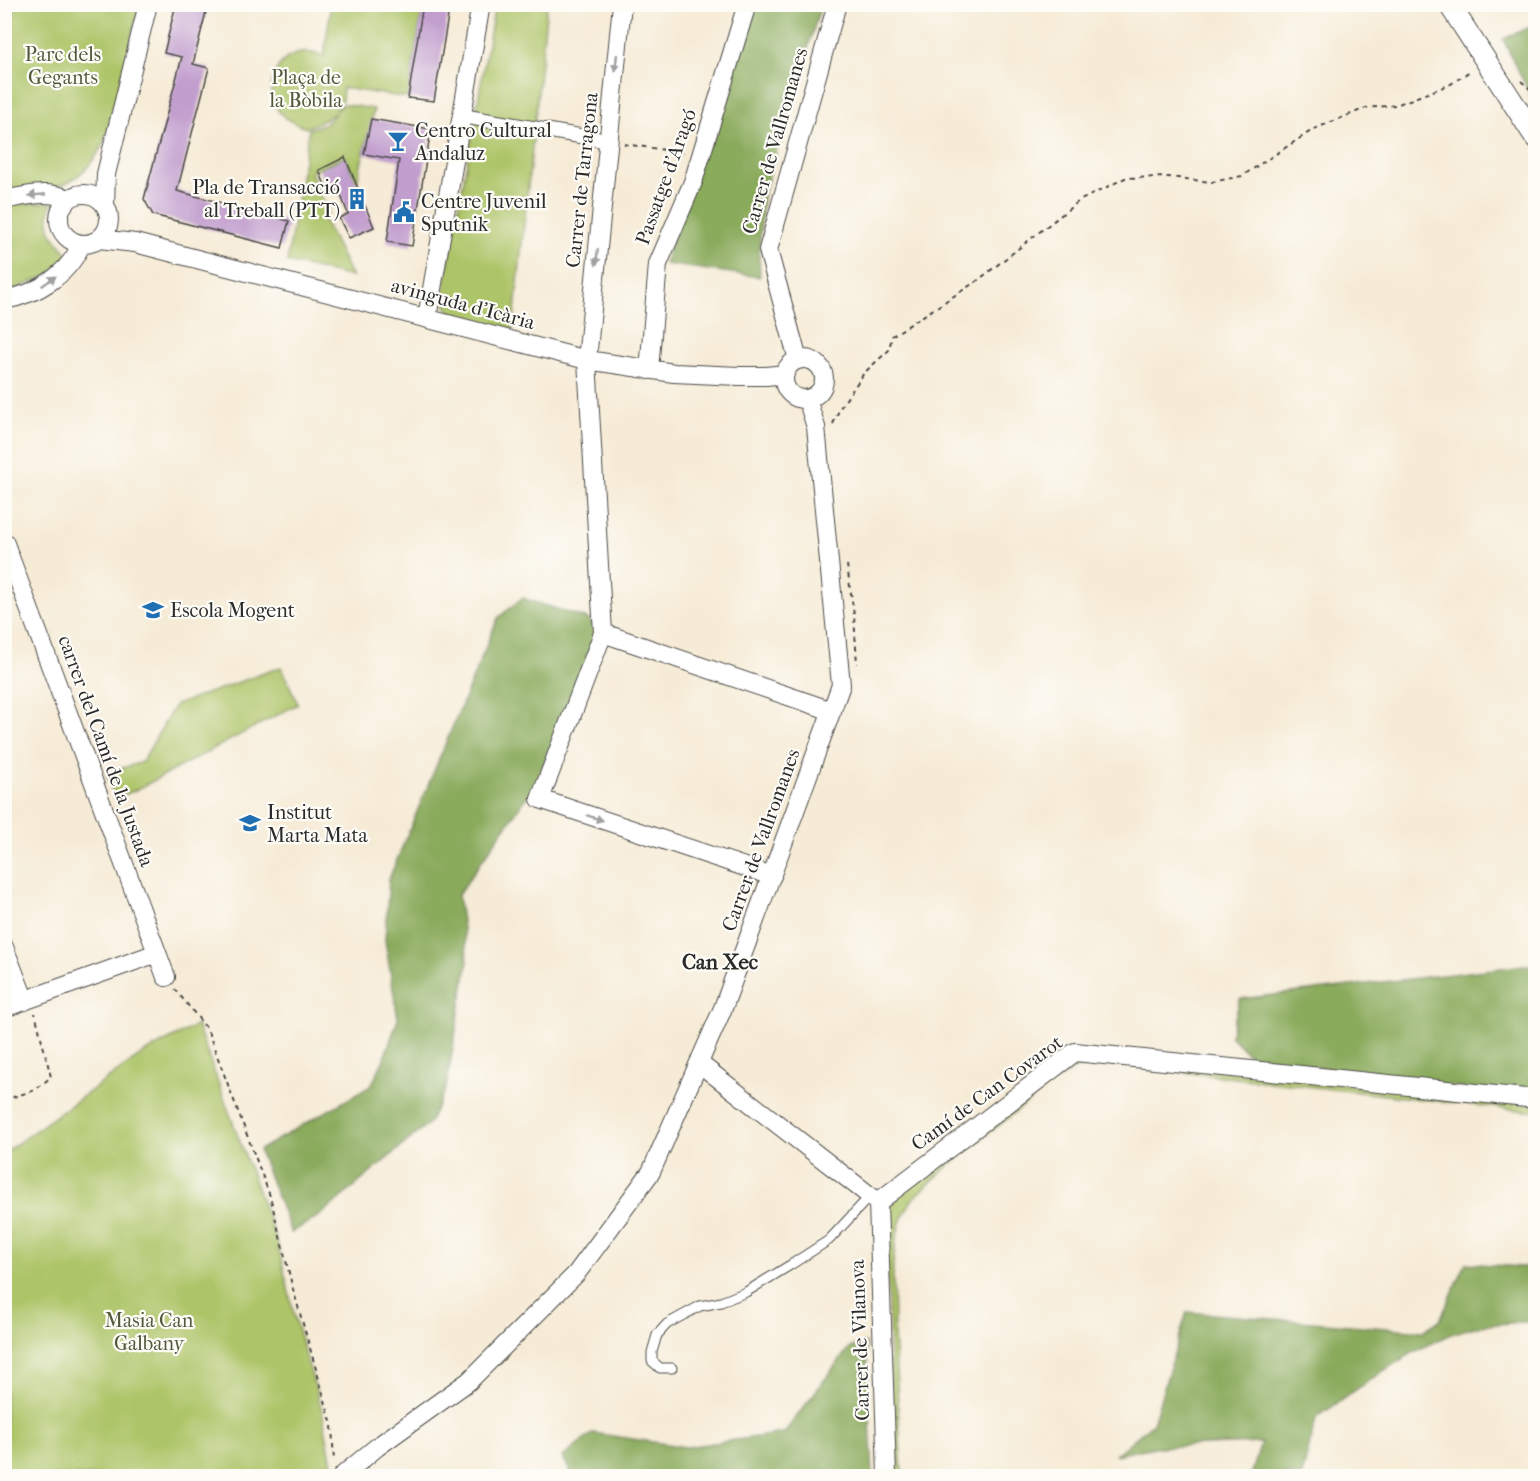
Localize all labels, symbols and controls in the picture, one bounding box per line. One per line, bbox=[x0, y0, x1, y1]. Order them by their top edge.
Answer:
park label: Parc dels Gegants bbox=[25, 43, 101, 89]
street label: Carrer de Vallromanes bbox=[737, 45, 813, 237]
one-way arrow bbox=[611, 53, 621, 72]
park label: Plaça de la Bòbila bbox=[268, 66, 343, 112]
street label: Carrer de Tarragona bbox=[561, 90, 603, 269]
street label: Passatge d'Aragó bbox=[631, 106, 701, 248]
place label: Centro Cultural Andaluz bbox=[414, 119, 552, 165]
bar icon: Centro Cultural Andaluz bbox=[386, 129, 410, 153]
place label: Pla de Transacció al Treball (PTT) bbox=[192, 176, 340, 222]
building icon: Pla de Transacció al Treball (PTT) bbox=[345, 187, 369, 211]
one-way arrow bbox=[27, 190, 46, 200]
place label: Centre Juvenil Sputnik bbox=[421, 190, 547, 236]
public building icon: Centre Juvenil Sputnik bbox=[392, 200, 416, 224]
one-way arrow bbox=[592, 247, 602, 266]
street label: avinguda d'Icària bbox=[389, 274, 538, 334]
one-way arrow bbox=[41, 276, 57, 287]
school or university icon: Escola Mogent bbox=[141, 598, 165, 622]
place label: Escola Mogent bbox=[170, 599, 295, 622]
street label: carrer del Camí de la Justada bbox=[53, 632, 159, 870]
street label: Carrer de Vallromanes bbox=[717, 746, 805, 934]
place label: Institut Marta Mata bbox=[267, 801, 369, 847]
school or university icon: Institut Marta Mata bbox=[238, 811, 262, 835]
one-way arrow bbox=[587, 813, 605, 823]
district label: Can Xec bbox=[682, 950, 758, 974]
street label: Camí de Can Covarot bbox=[907, 1030, 1067, 1156]
street label: Carrer de Vilanova bbox=[846, 1258, 874, 1421]
park label: Masia Can Galbany bbox=[105, 1309, 194, 1355]

